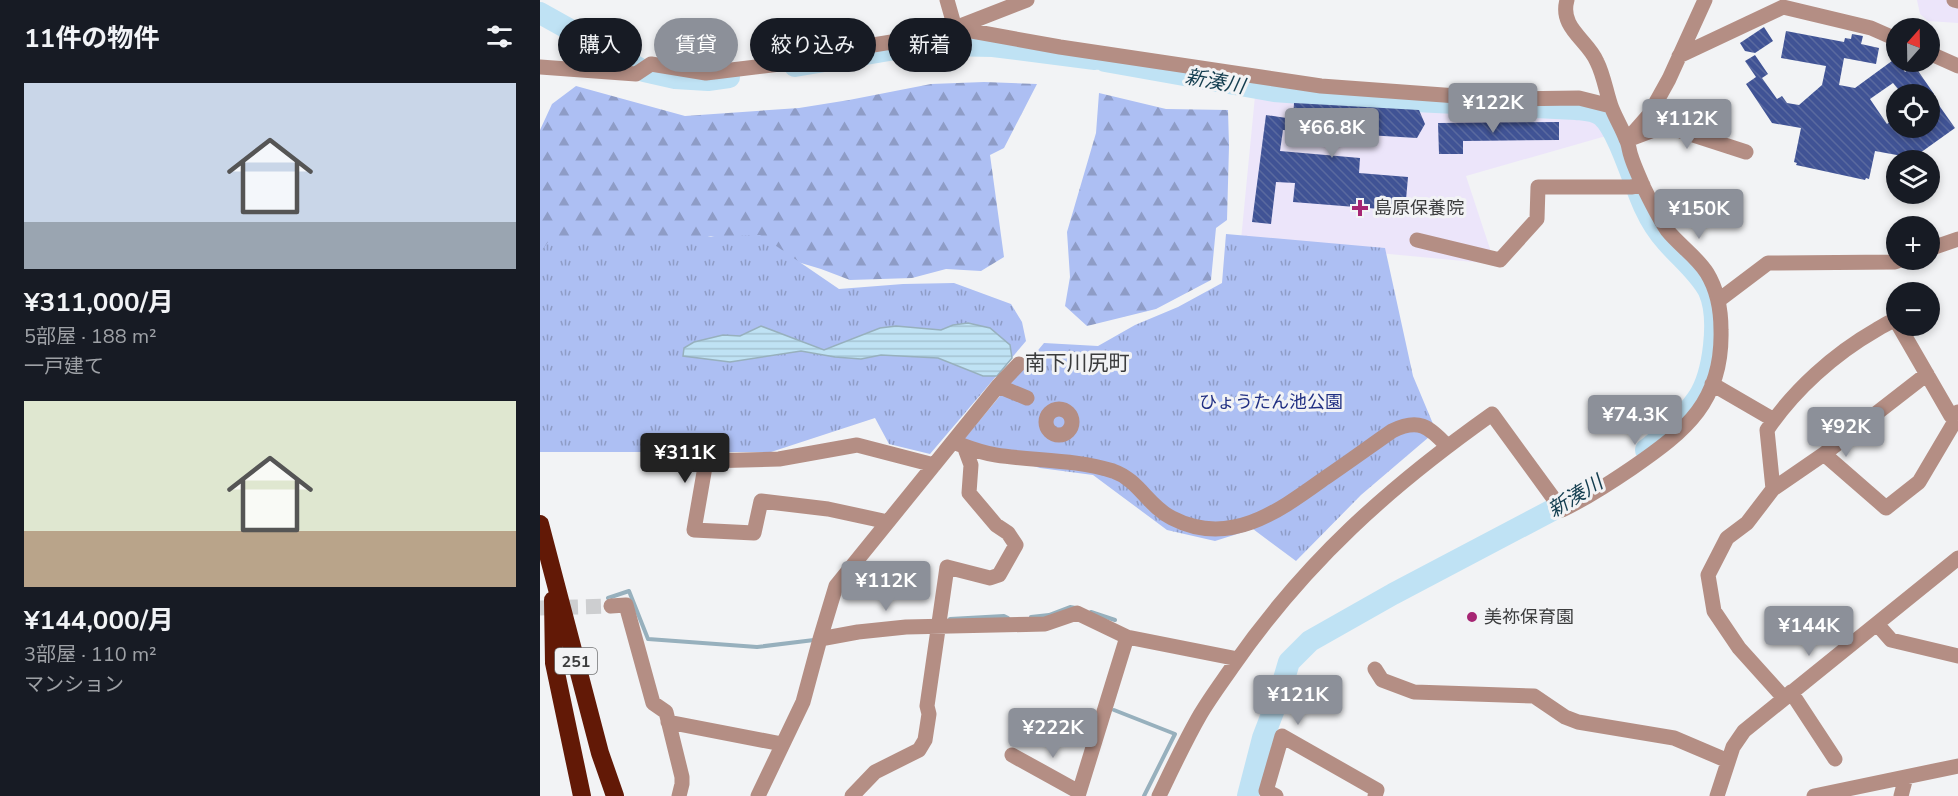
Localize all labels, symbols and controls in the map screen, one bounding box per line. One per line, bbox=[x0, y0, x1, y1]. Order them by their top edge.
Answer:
chip: 購入 bbox=[558, 18, 642, 72]
chip: 賃貸 bbox=[654, 18, 738, 72]
chip: 絞り込み bbox=[750, 18, 876, 72]
chip: 新着 bbox=[888, 18, 972, 72]
north arrow bbox=[1886, 18, 1940, 72]
map controls bbox=[1886, 18, 1940, 336]
icon: filters bbox=[483, 20, 516, 53]
text: 11件の物件 bbox=[24, 21, 159, 56]
water label: 新湊川 bbox=[1183, 63, 1249, 100]
pin: ¥122K bbox=[1451, 83, 1535, 134]
button: locate bbox=[1886, 84, 1940, 138]
text: ¥122K bbox=[1462, 89, 1524, 116]
pin: ¥112K bbox=[1645, 99, 1729, 150]
text: ¥112K bbox=[1656, 105, 1718, 132]
pin: ¥66.8K bbox=[1283, 108, 1381, 159]
text: ¥66.8K bbox=[1299, 114, 1365, 141]
icon: home bbox=[216, 122, 324, 230]
button: layers bbox=[1886, 150, 1940, 204]
pin: ¥150K bbox=[1657, 189, 1741, 240]
text: ¥150K bbox=[1668, 195, 1730, 222]
place label: 島原保養院 bbox=[1374, 196, 1464, 220]
marker: 島原保養院 bbox=[1351, 199, 1369, 217]
button: + bbox=[1886, 216, 1940, 270]
button: − bbox=[1886, 282, 1940, 336]
text: ¥311,000/月 bbox=[24, 285, 174, 320]
text: 5部屋 · 188 m² bbox=[24, 323, 157, 350]
district label: 南下川尻町 bbox=[1025, 349, 1130, 377]
text: 一戸建て bbox=[24, 353, 104, 380]
park label: ひょうたん池公園 bbox=[1199, 390, 1343, 414]
pin: ¥74.3K bbox=[1586, 395, 1684, 446]
text: ¥74.3K bbox=[1602, 401, 1668, 428]
pin: ¥92K bbox=[1810, 407, 1882, 458]
text: ¥92K bbox=[1821, 413, 1871, 440]
pin: ¥311K bbox=[643, 433, 727, 484]
text: ¥311K bbox=[654, 439, 716, 466]
icon: home bbox=[216, 440, 324, 548]
water label: 新湊川 bbox=[1543, 468, 1610, 524]
pin: ¥112K bbox=[844, 561, 928, 612]
text: ¥112K bbox=[855, 567, 917, 594]
text: ¥144,000/月 bbox=[24, 603, 174, 638]
place label: 美祢保育園 bbox=[1484, 605, 1574, 629]
pin: ¥144K bbox=[1767, 606, 1851, 657]
marker: 美祢保育園 bbox=[1465, 610, 1479, 624]
text: ¥144K bbox=[1778, 612, 1840, 639]
text: 3部屋 · 110 m² bbox=[24, 641, 157, 668]
road number: 251 bbox=[555, 648, 597, 674]
text: マンション bbox=[24, 671, 124, 698]
pin: ¥121K bbox=[1256, 675, 1340, 726]
text: ¥121K bbox=[1267, 681, 1329, 708]
pin: ¥222K bbox=[1011, 708, 1095, 759]
text: ¥222K bbox=[1022, 714, 1084, 741]

